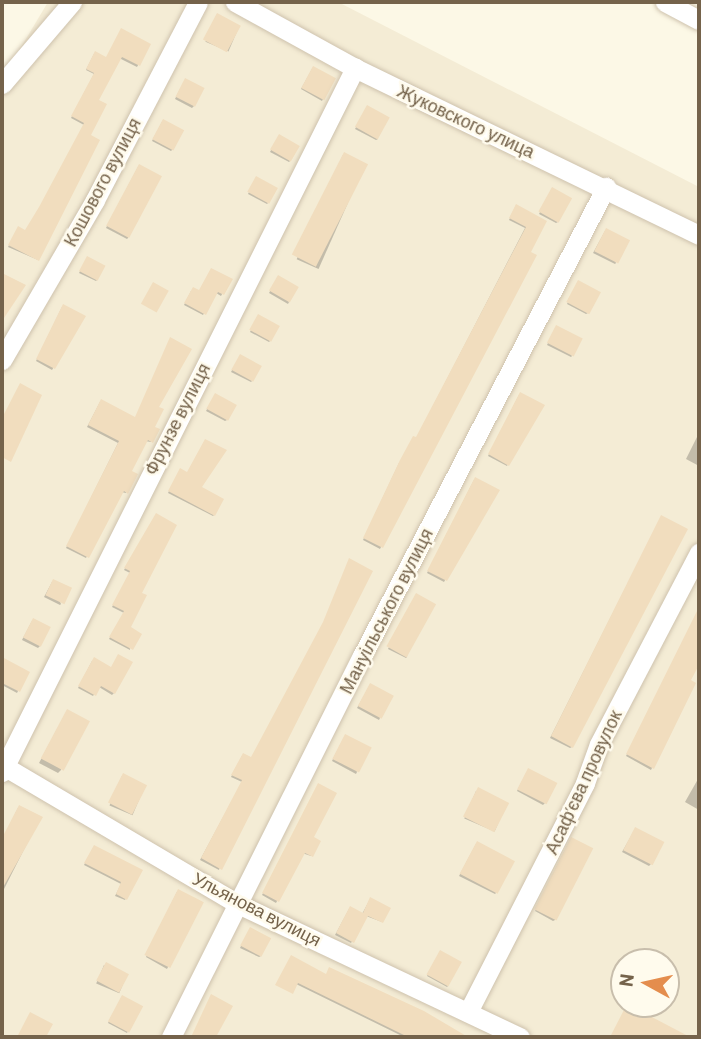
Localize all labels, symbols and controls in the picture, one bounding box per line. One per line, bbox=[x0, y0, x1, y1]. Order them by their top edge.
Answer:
street label: Жуковского улица bbox=[394, 80, 538, 162]
street label: Кошового вулиця bbox=[59, 114, 145, 250]
street label: Фрунзе вулиця bbox=[140, 360, 214, 478]
street label: Мануільського вулиця bbox=[335, 525, 437, 697]
street label: Асаф’єва провулок bbox=[540, 706, 626, 858]
street label: Ульянова вулиця bbox=[189, 867, 325, 951]
north arrow bbox=[610, 948, 680, 1018]
text: N bbox=[613, 972, 638, 988]

